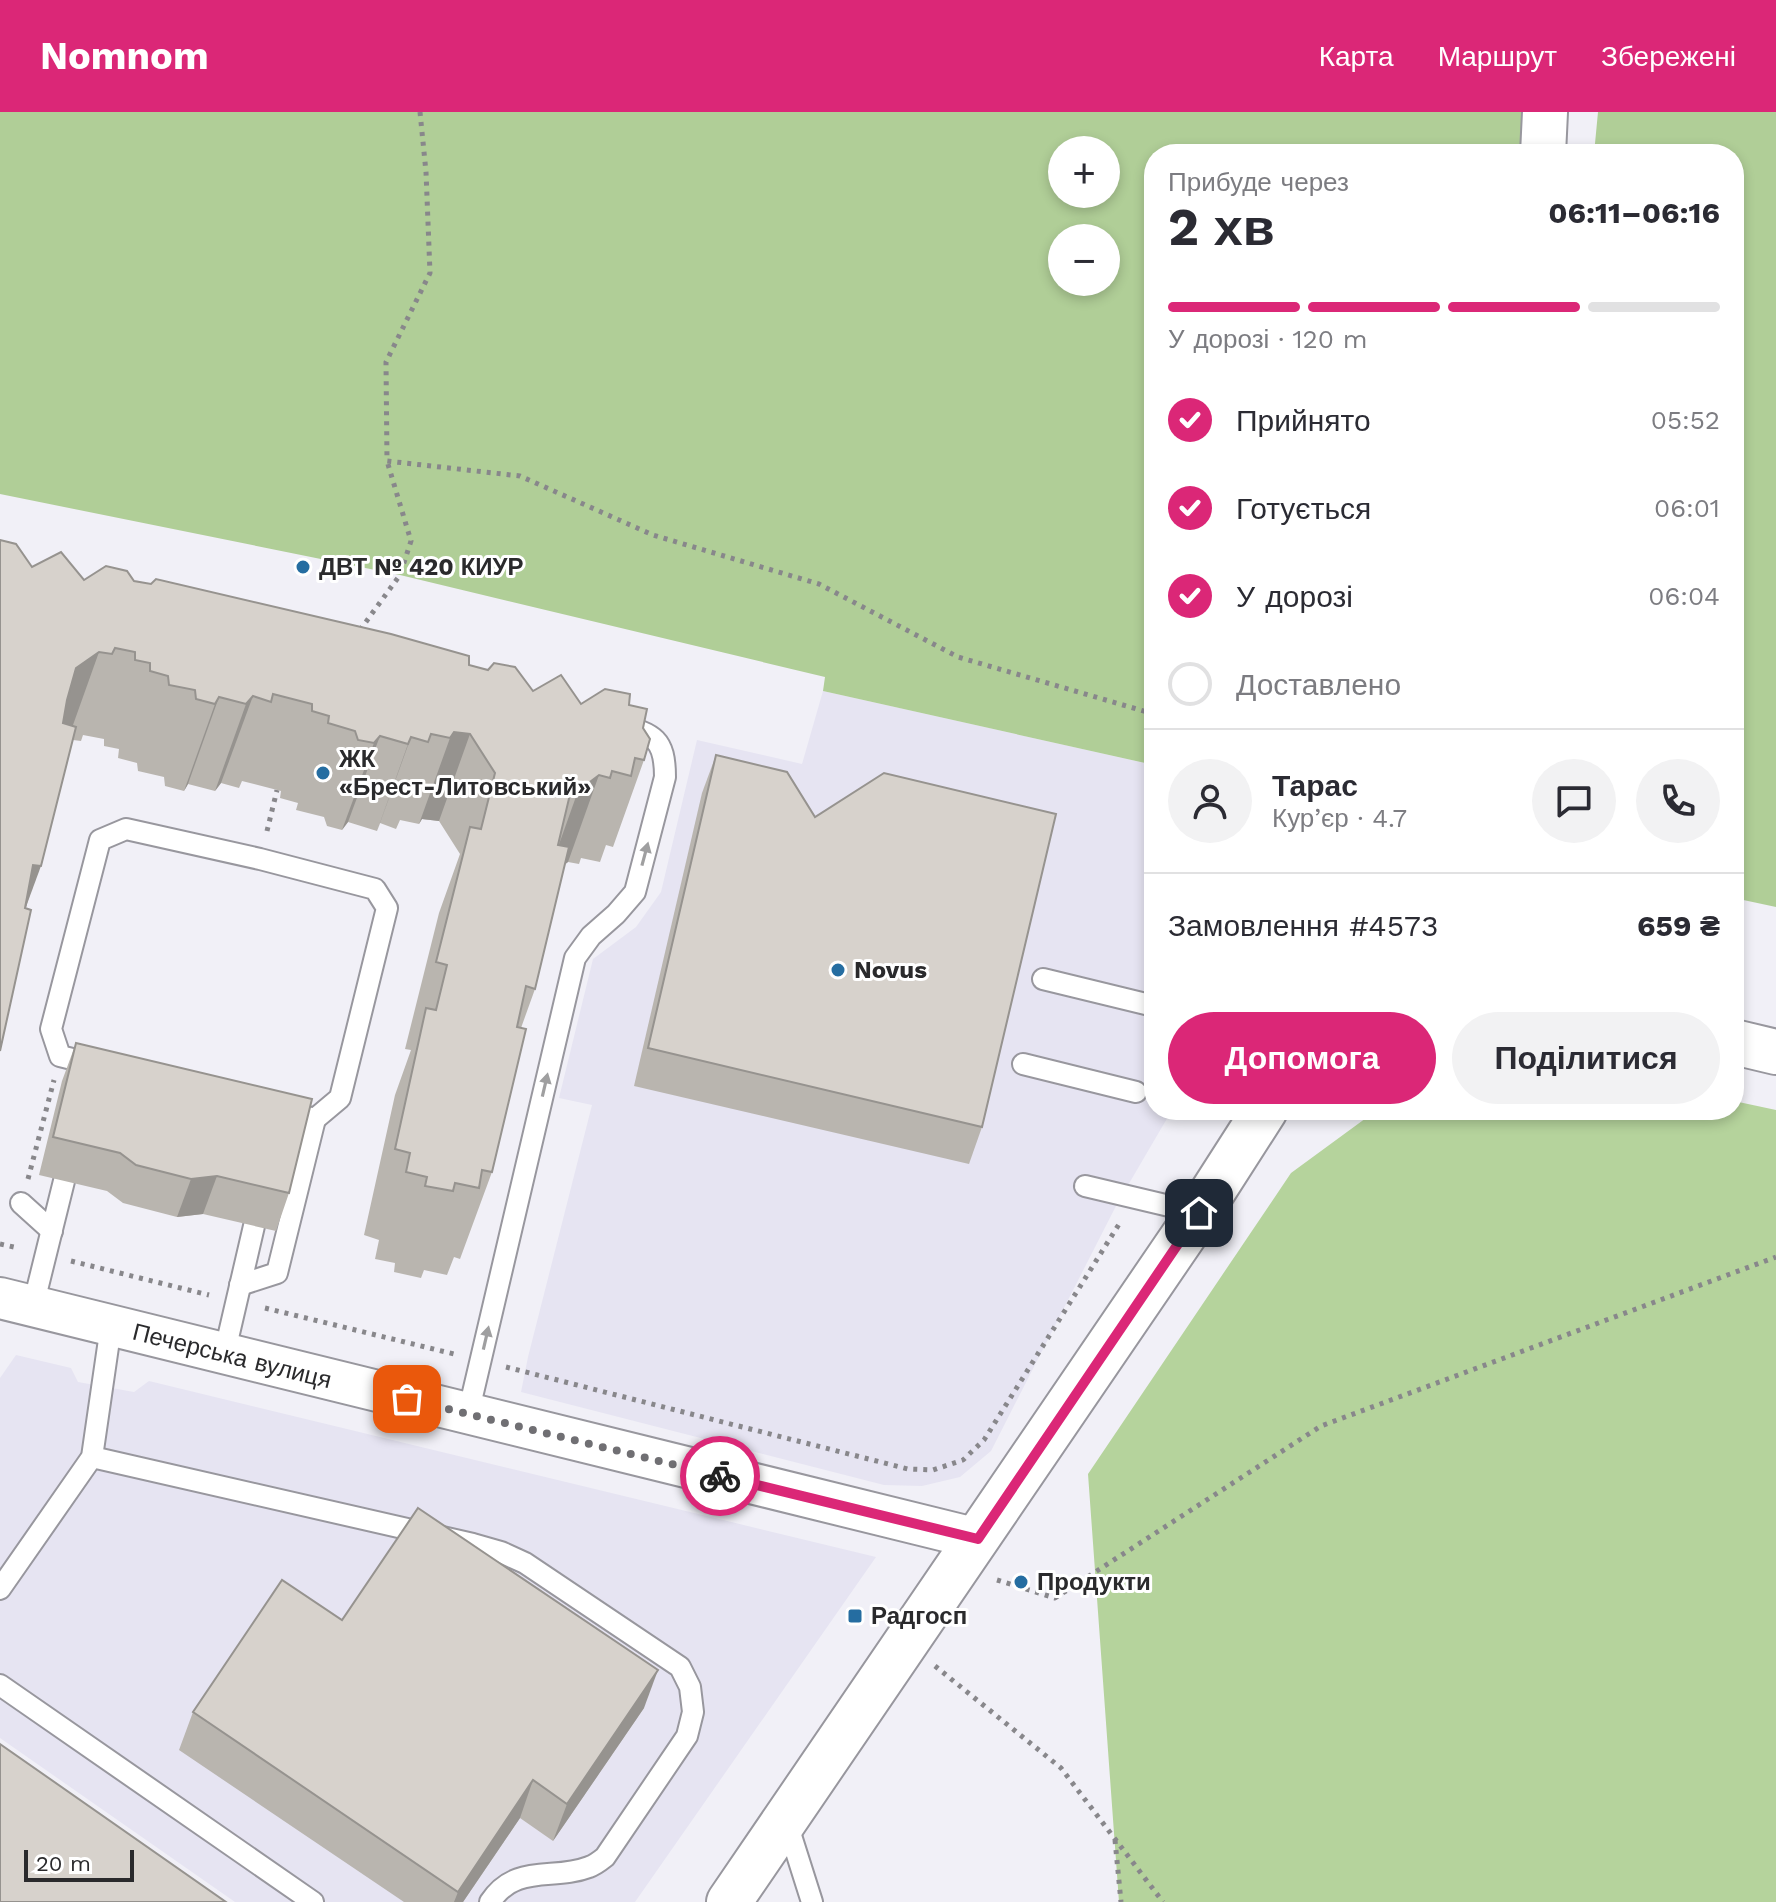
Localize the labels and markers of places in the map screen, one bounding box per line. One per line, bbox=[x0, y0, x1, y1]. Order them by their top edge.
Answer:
place label: ДВТ № 420 КИУР bbox=[319, 553, 524, 581]
marker: ДВТ № 420 КИУР bbox=[294, 558, 312, 576]
place label: ЖК «Брест-Литовський» bbox=[338, 745, 591, 801]
marker: ЖК «Брест-Литовський» bbox=[314, 764, 332, 782]
place label: Novus bbox=[854, 956, 927, 984]
marker: Novus bbox=[829, 961, 847, 979]
pin bbox=[1165, 1179, 1233, 1247]
pin bbox=[373, 1365, 441, 1433]
place label: Продукти bbox=[1037, 1568, 1151, 1596]
marker: Продукти bbox=[1012, 1573, 1030, 1591]
place label: Радгосп bbox=[871, 1602, 967, 1630]
marker: Радгосп bbox=[846, 1607, 864, 1625]

